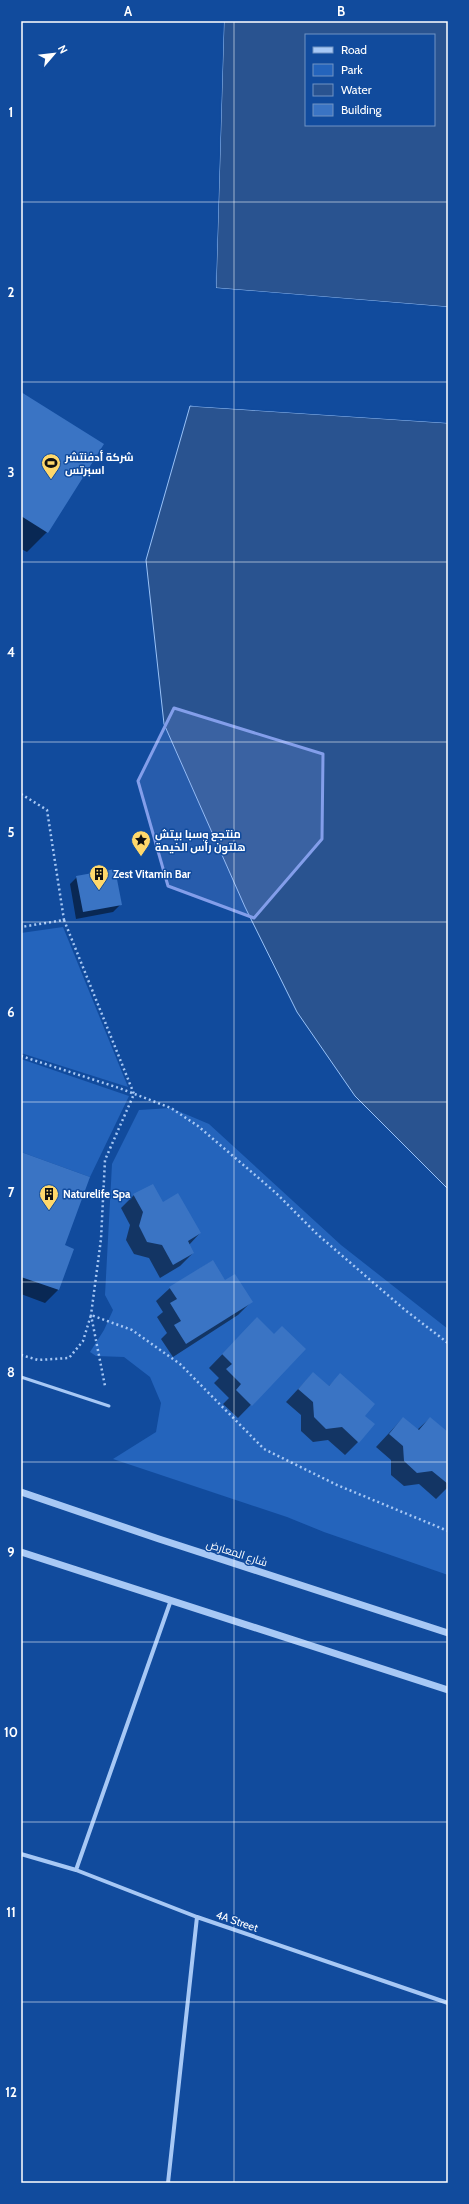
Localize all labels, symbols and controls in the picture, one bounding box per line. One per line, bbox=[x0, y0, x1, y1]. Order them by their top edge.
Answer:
text: A bbox=[124, 3, 133, 19]
text: B bbox=[337, 3, 345, 19]
north arrow bbox=[34, 34, 74, 74]
legend bbox=[305, 34, 435, 126]
text: Road bbox=[341, 42, 367, 57]
text: N bbox=[55, 43, 71, 56]
text: Park bbox=[341, 62, 363, 77]
text: Water bbox=[341, 82, 372, 97]
text: Building bbox=[341, 102, 383, 117]
text: 1 bbox=[9, 104, 13, 120]
text: 2 bbox=[8, 284, 15, 300]
place label: شركة أدفنتشر اسبرتس bbox=[64, 450, 134, 477]
sports icon: شركة أدفنتشر اسبرتس bbox=[40, 452, 62, 480]
text: 3 bbox=[7, 464, 15, 480]
text: 4 bbox=[7, 644, 15, 660]
text: 5 bbox=[8, 824, 15, 840]
place label: منتجع وسبا بيتش هلتون رأس الخيمة bbox=[155, 827, 246, 855]
place icon: منتجع وسبا بيتش هلتون رأس الخيمة bbox=[130, 829, 152, 857]
building icon: Zest Vitamin Bar bbox=[88, 863, 110, 891]
place label: Zest Vitamin Bar bbox=[113, 867, 191, 881]
text: 6 bbox=[7, 1004, 15, 1020]
building icon: Naturelife Spa bbox=[38, 1183, 60, 1211]
text: 7 bbox=[8, 1184, 15, 1200]
place label: Naturelife Spa bbox=[63, 1187, 131, 1201]
text: 8 bbox=[7, 1364, 15, 1380]
street label: شارع المعارض bbox=[204, 1537, 269, 1570]
text: 9 bbox=[7, 1544, 15, 1560]
text: 10 bbox=[4, 1724, 18, 1740]
text: 11 bbox=[6, 1904, 16, 1920]
street label: 4A Street bbox=[214, 1907, 260, 1935]
text: 12 bbox=[5, 2084, 17, 2100]

